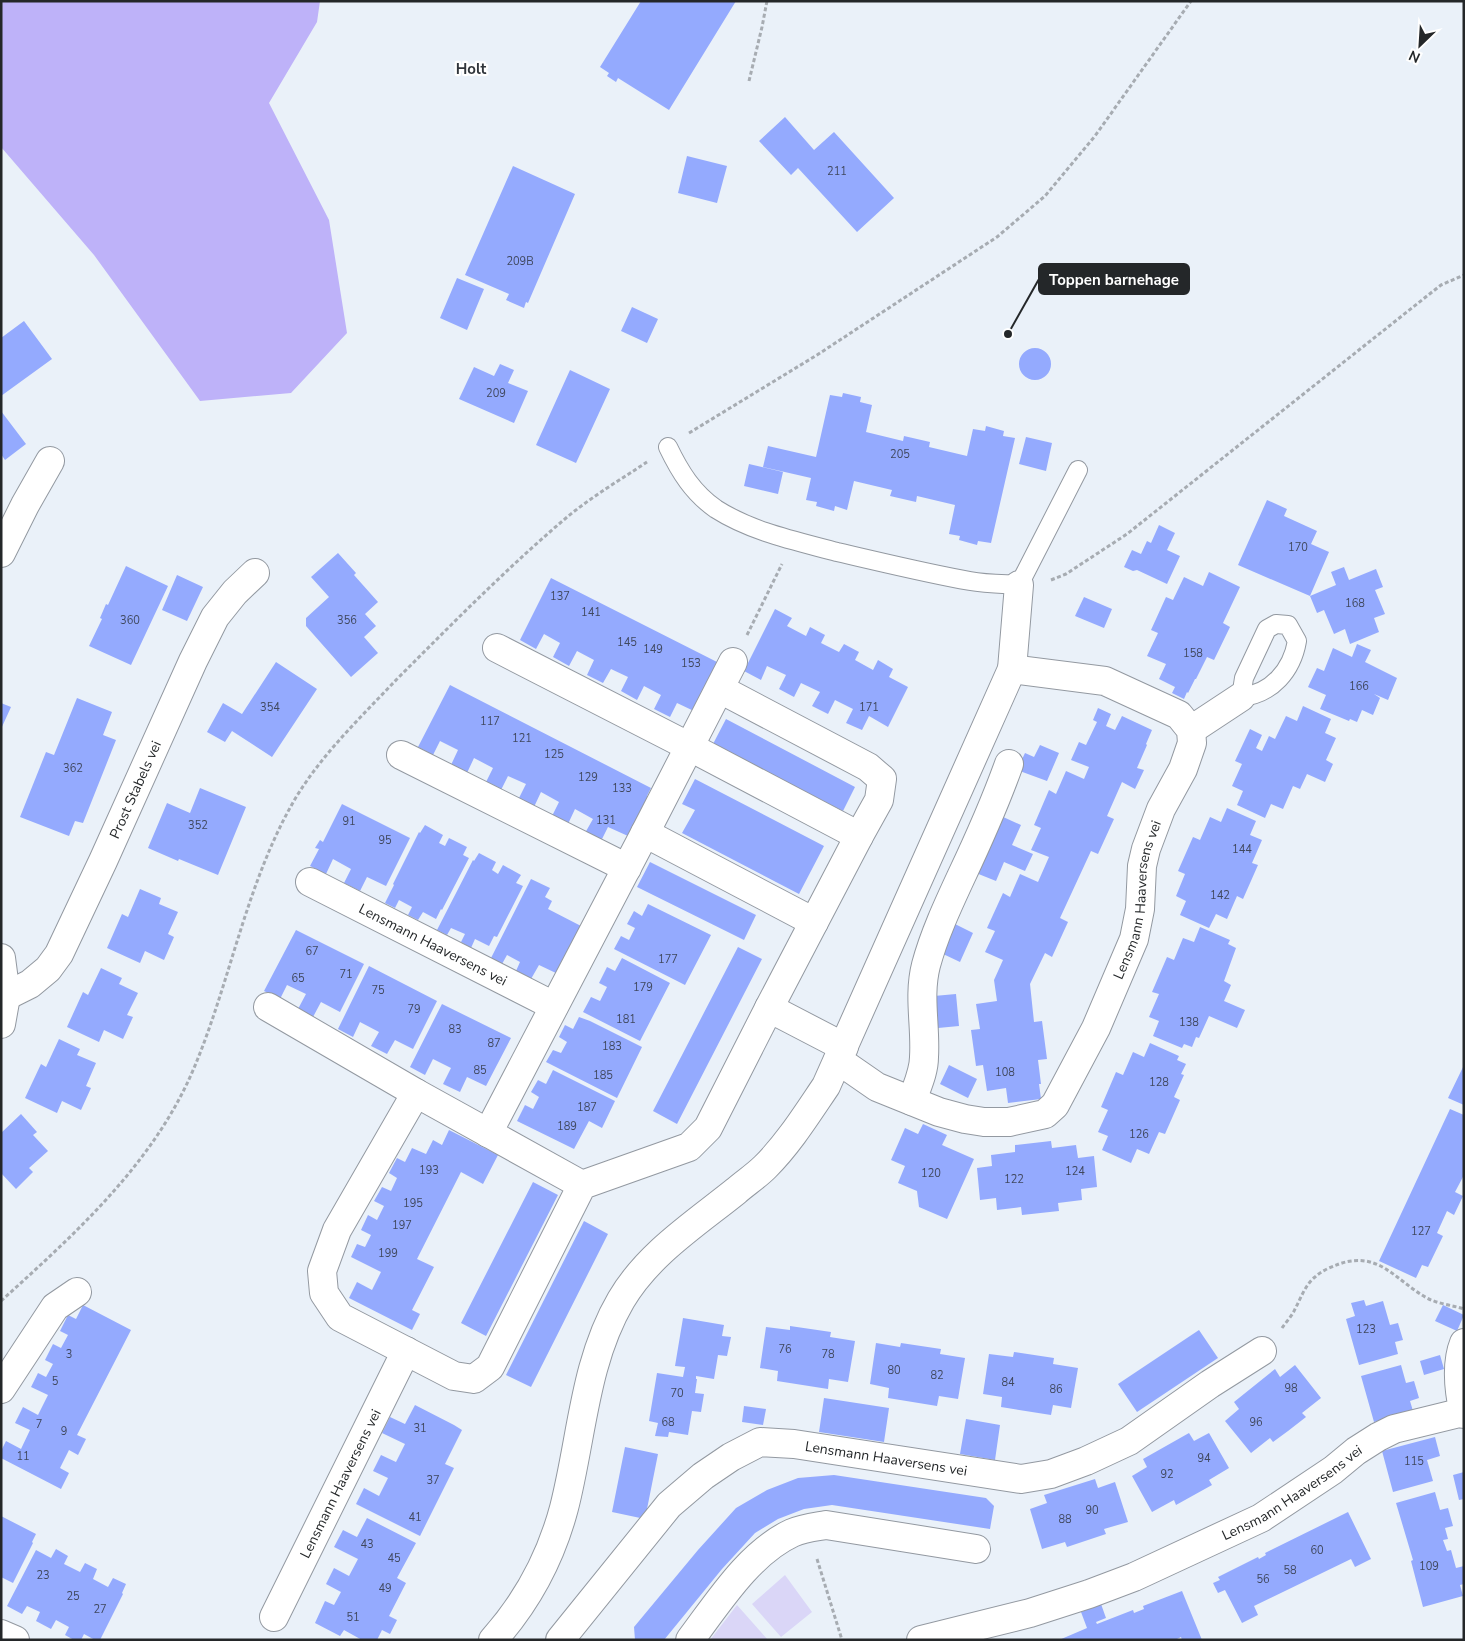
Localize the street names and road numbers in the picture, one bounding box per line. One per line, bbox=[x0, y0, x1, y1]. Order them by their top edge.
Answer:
street label: Prost Stabels vei bbox=[105, 738, 166, 842]
street label: Lensmann Haaversens vei bbox=[1109, 818, 1166, 982]
street label: Lensmann Haaversens vei bbox=[355, 899, 510, 991]
street label: Lensmann Haaversens vei bbox=[296, 1406, 386, 1561]
street label: Lensmann Haaversens vei bbox=[804, 1437, 969, 1481]
street label: Lensmann Haaversens vei bbox=[1219, 1441, 1366, 1545]

